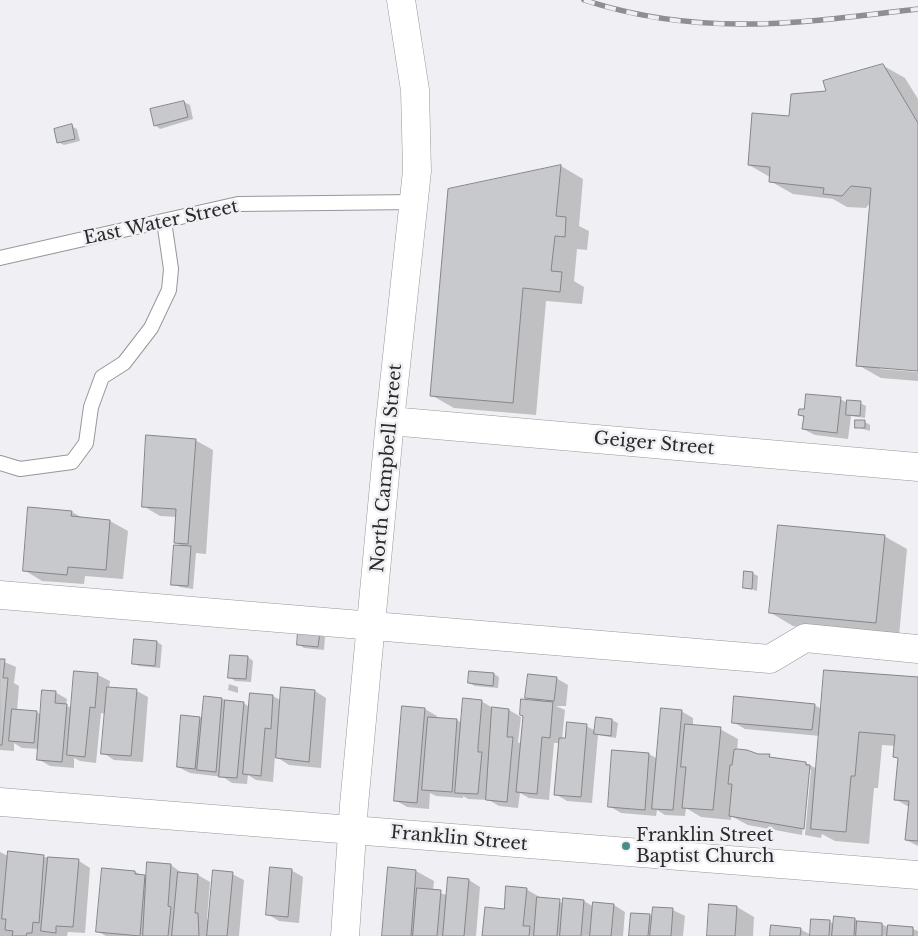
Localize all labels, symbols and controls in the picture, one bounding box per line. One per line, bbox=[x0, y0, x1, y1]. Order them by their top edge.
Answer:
street label: East Water Street bbox=[82, 196, 240, 250]
street label: North Campbell Street bbox=[367, 363, 407, 573]
street label: Geiger Street bbox=[593, 428, 715, 460]
street label: Franklin Street bbox=[389, 822, 529, 856]
place label: Franklin Street Baptist Church bbox=[636, 825, 774, 868]
marker: Franklin Street Baptist Church bbox=[620, 840, 632, 852]

